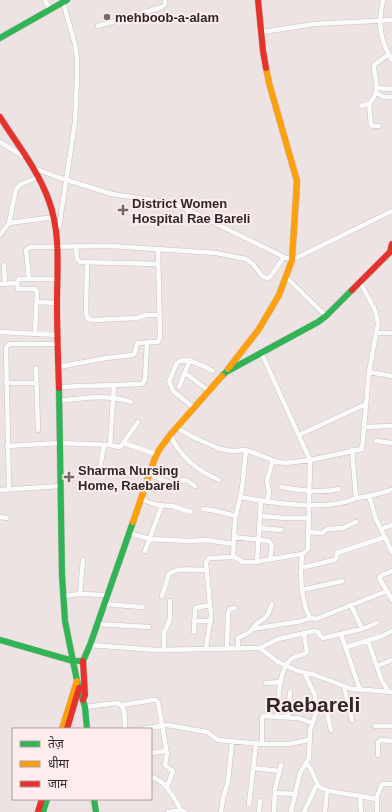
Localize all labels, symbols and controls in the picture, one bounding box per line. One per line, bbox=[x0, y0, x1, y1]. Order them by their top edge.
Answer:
place label: mehboob-a-alam bbox=[115, 10, 219, 25]
marker: mehboob-a-alam bbox=[102, 12, 112, 22]
place label: District Women Hospital Rae Bareli bbox=[132, 196, 251, 226]
marker: District Women Hospital Rae Bareli bbox=[117, 204, 129, 216]
place label: Sharma Nursing Home, Raebareli bbox=[78, 463, 180, 493]
marker: Sharma Nursing Home, Raebareli bbox=[63, 471, 75, 483]
district label: Raebareli bbox=[266, 693, 360, 716]
legend bbox=[12, 728, 152, 800]
text: तेज़ bbox=[48, 736, 65, 751]
text: धीमा bbox=[48, 756, 70, 771]
text: जाम bbox=[48, 777, 68, 791]

